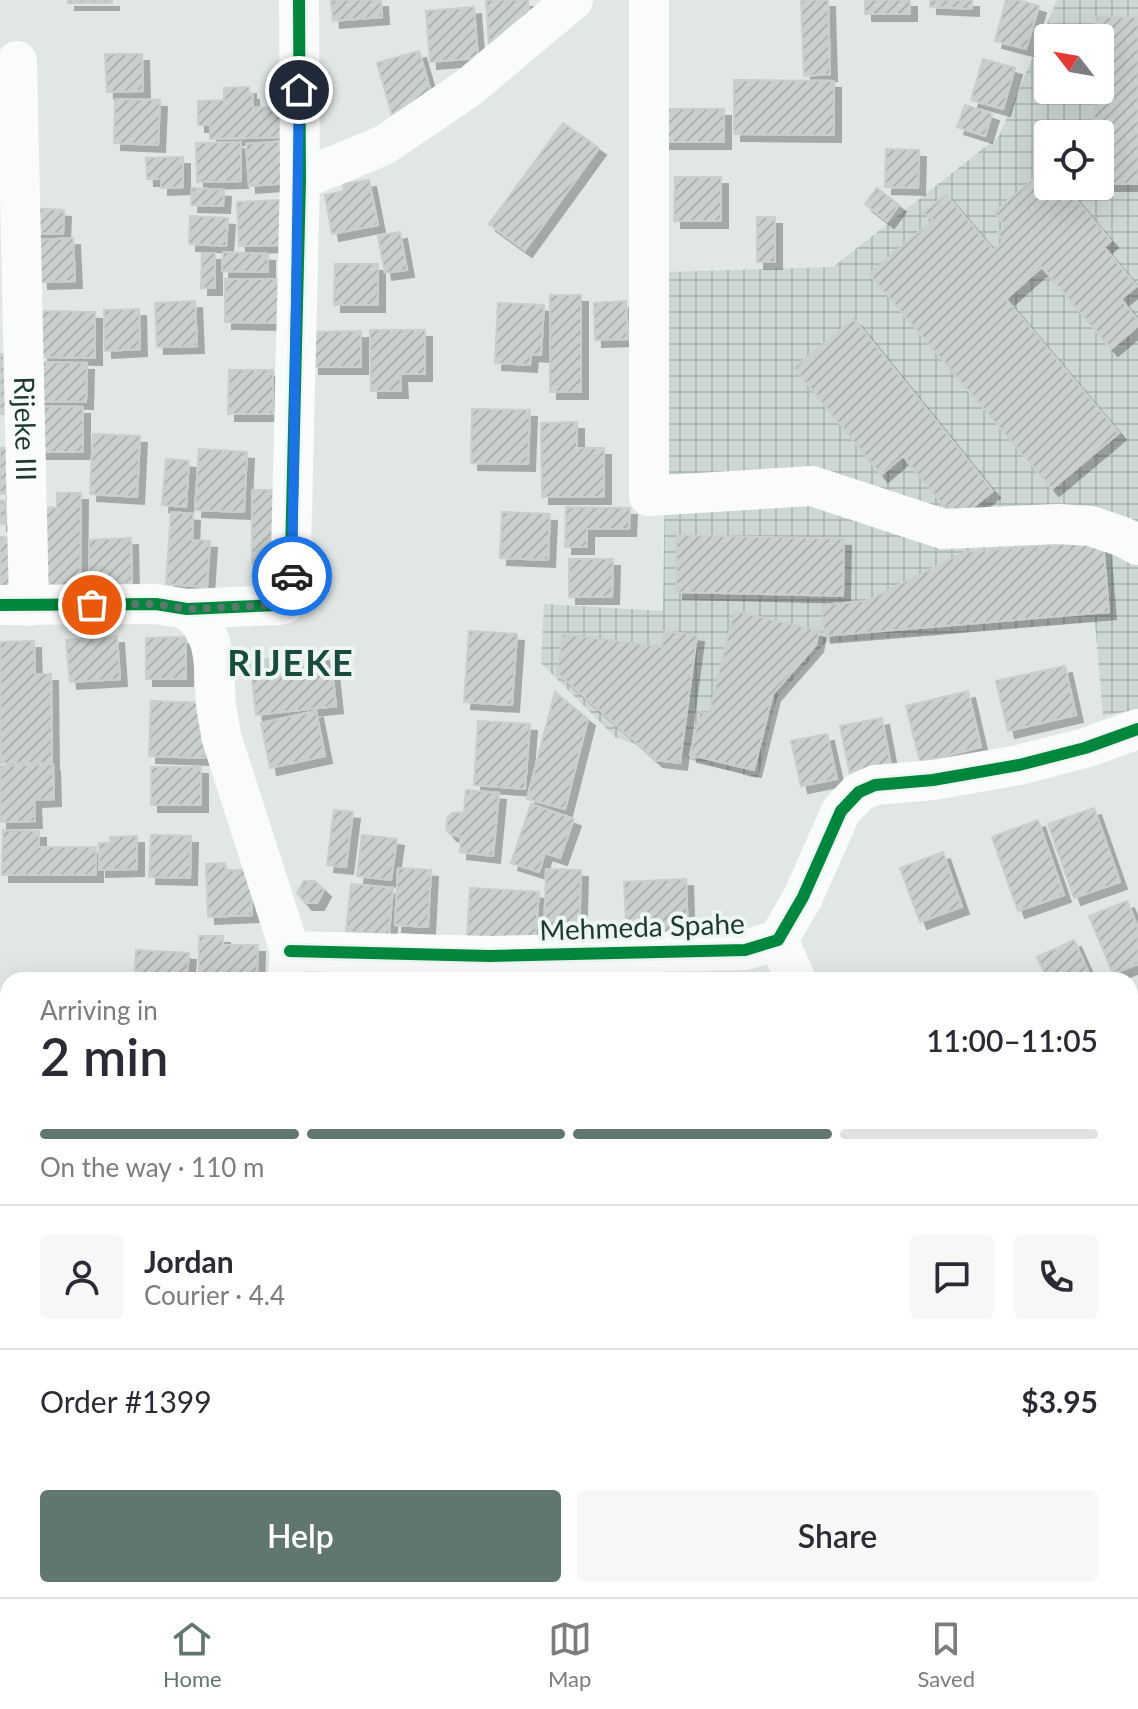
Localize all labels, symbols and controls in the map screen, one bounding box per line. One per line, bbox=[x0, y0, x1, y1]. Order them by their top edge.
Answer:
north arrow bbox=[1034, 24, 1114, 104]
map controls bbox=[1034, 24, 1114, 200]
pin bbox=[265, 56, 333, 124]
icon: home bbox=[277, 68, 321, 112]
button: locate bbox=[1034, 120, 1114, 200]
street label: Rijeke III bbox=[8, 376, 44, 482]
courier bbox=[252, 536, 332, 616]
icon: car bbox=[270, 554, 314, 598]
pin bbox=[58, 571, 126, 639]
icon: bag bbox=[70, 583, 114, 627]
district label: RIJEKE bbox=[227, 640, 355, 684]
street label: Mehmeda Spahe bbox=[539, 905, 745, 947]
text: Arriving in bbox=[40, 994, 158, 1026]
text: 11:00–11:05 bbox=[926, 1022, 1098, 1058]
text: 2 min bbox=[40, 1025, 168, 1087]
text: On the way · 110 m bbox=[40, 1151, 264, 1183]
button: person bbox=[40, 1235, 124, 1319]
button: chat bbox=[910, 1235, 994, 1319]
button: phone bbox=[1014, 1235, 1098, 1319]
text: Jordan bbox=[144, 1243, 234, 1279]
text: Courier · 4.4 bbox=[144, 1279, 285, 1311]
text: Order #1399 bbox=[40, 1383, 212, 1419]
text: $3.95 bbox=[1021, 1383, 1098, 1419]
button: Help bbox=[40, 1490, 561, 1582]
button: Share bbox=[577, 1490, 1098, 1582]
tab: Home bbox=[163, 1617, 222, 1692]
tab: Map bbox=[548, 1617, 592, 1692]
tab: Saved bbox=[918, 1617, 975, 1692]

